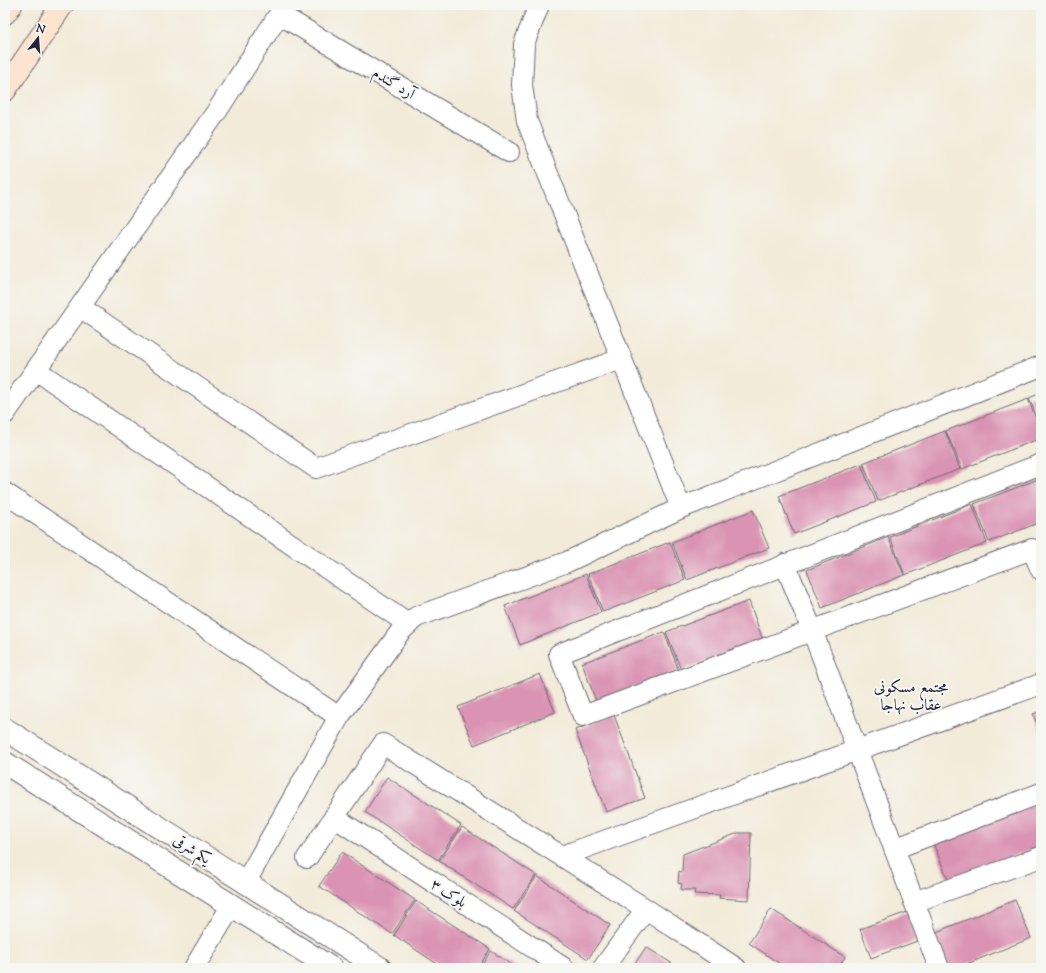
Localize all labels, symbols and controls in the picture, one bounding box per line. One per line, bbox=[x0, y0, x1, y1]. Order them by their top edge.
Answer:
north arrow bbox=[18, 18, 58, 58]
text: N bbox=[33, 20, 47, 38]
street label: آرد گندم bbox=[367, 63, 420, 107]
district label: مجتمع مسکونی عقاب نهاجا bbox=[874, 677, 948, 718]
street label: یکم شرقی bbox=[167, 830, 215, 872]
street label: بلوک ۳ bbox=[426, 875, 470, 914]

